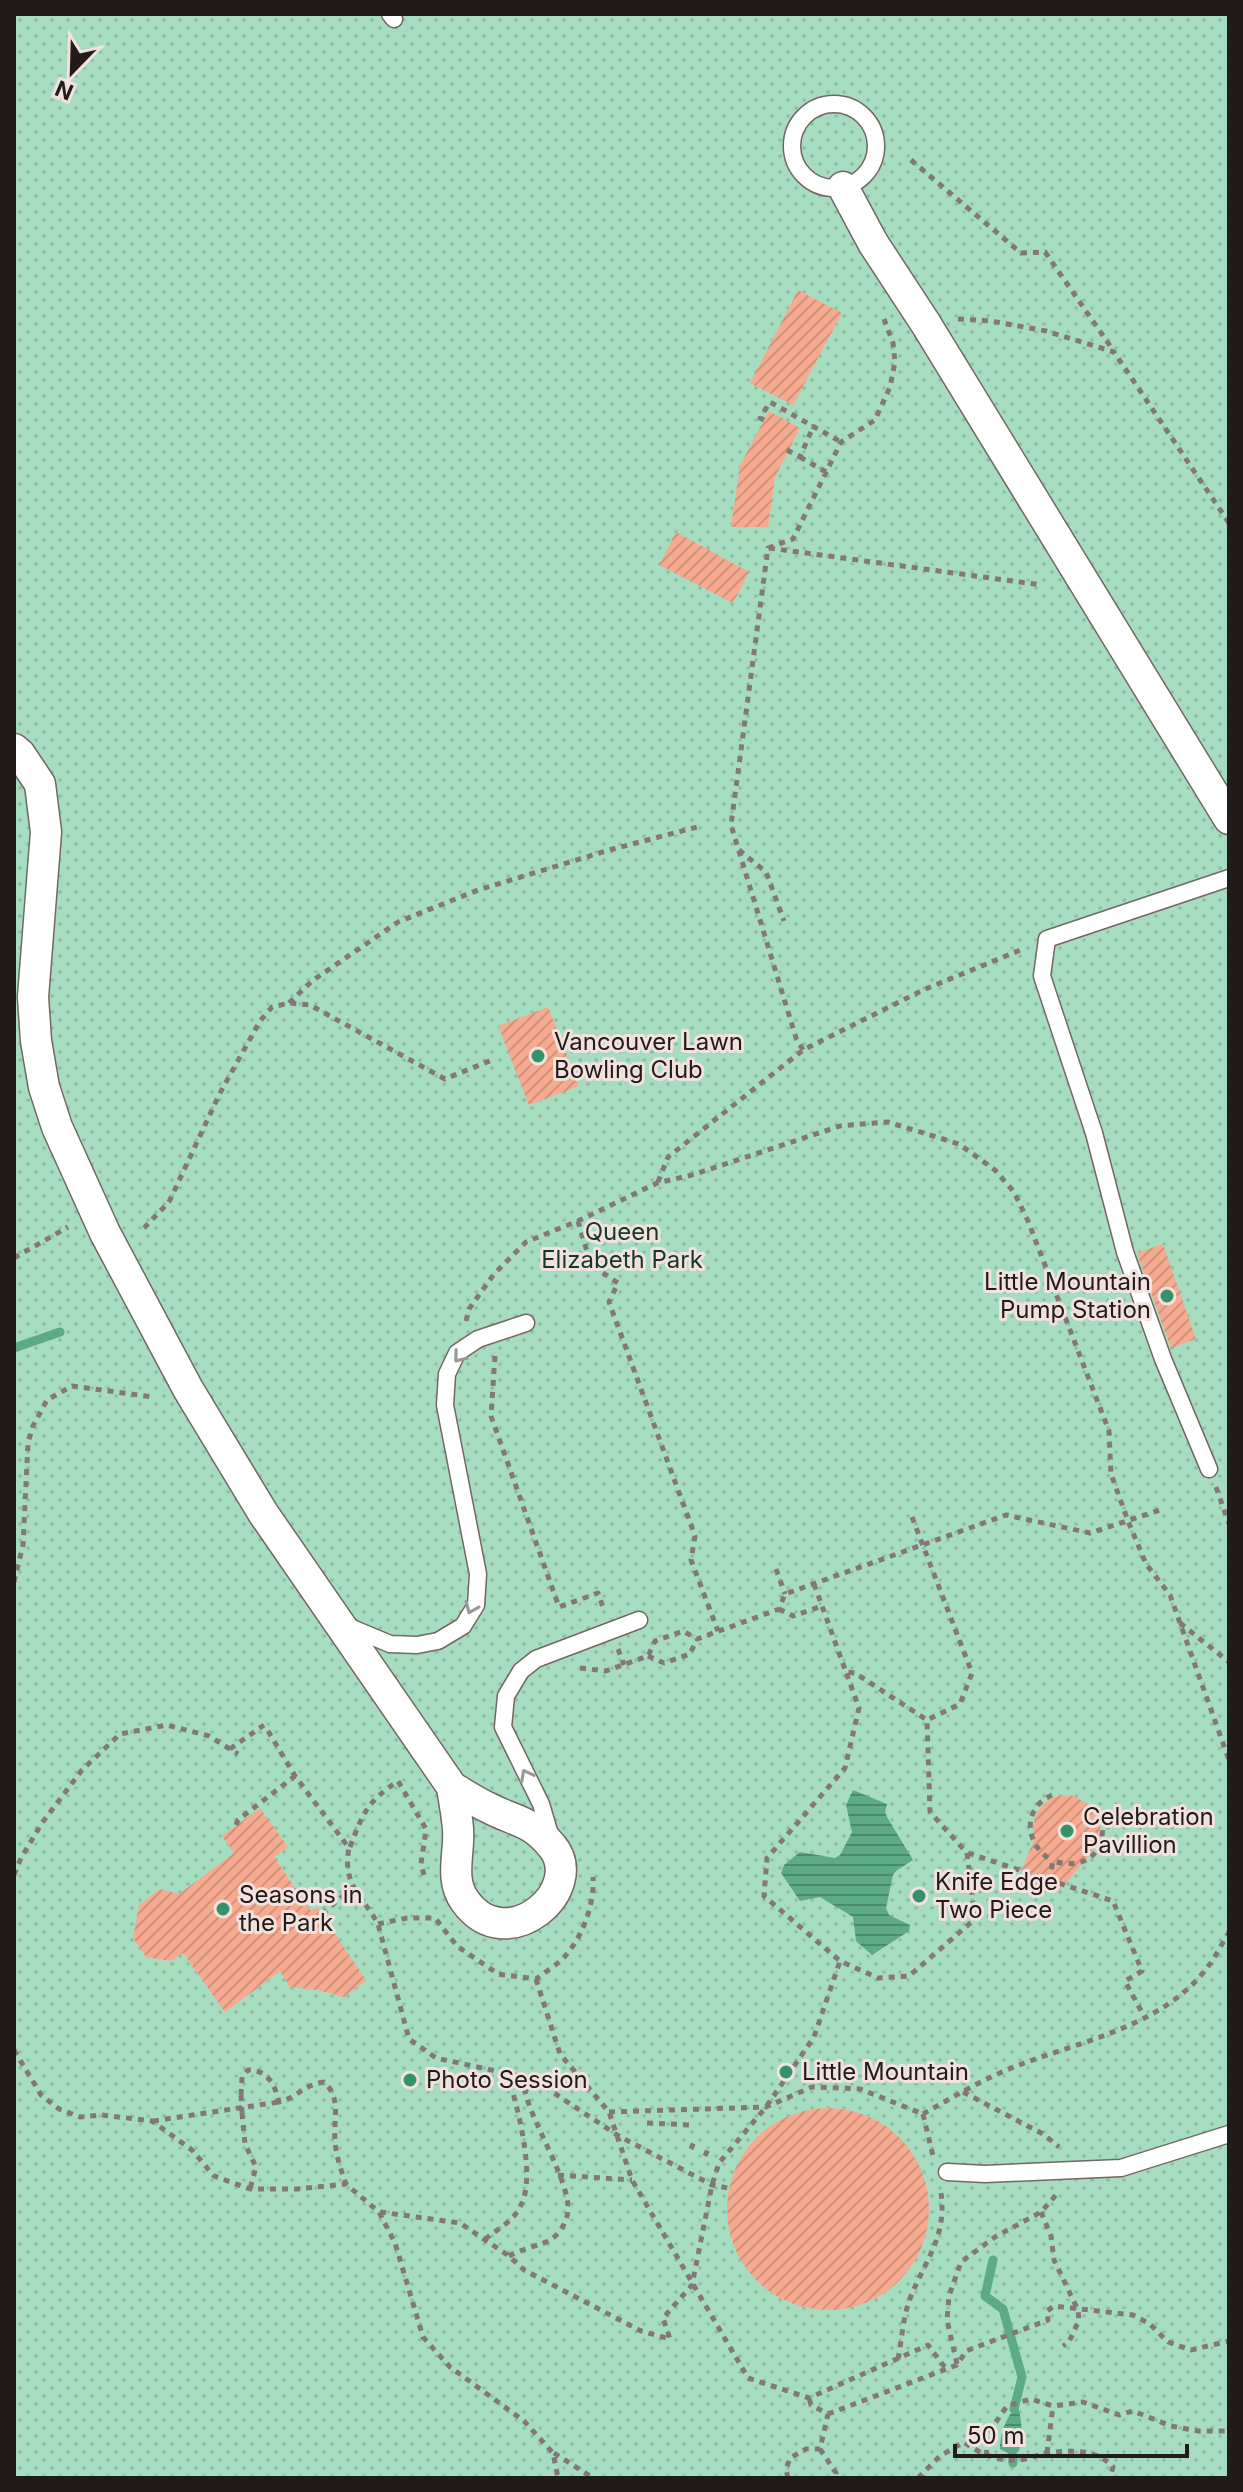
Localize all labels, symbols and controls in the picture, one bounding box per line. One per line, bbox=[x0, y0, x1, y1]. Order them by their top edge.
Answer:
north arrow bbox=[32, 32, 112, 112]
text: N bbox=[51, 75, 77, 106]
place label: Vancouver Lawn Bowling Club bbox=[554, 1027, 743, 1084]
marker: Vancouver Lawn Bowling Club bbox=[529, 1047, 547, 1065]
park label: Queen Elizabeth Park bbox=[541, 1217, 703, 1274]
place label: Little Mountain Pump Station bbox=[984, 1267, 1151, 1324]
marker: Little Mountain Pump Station bbox=[1158, 1287, 1176, 1305]
one-way arrow bbox=[454, 1348, 468, 1363]
one-way arrow bbox=[465, 1600, 481, 1615]
one-way arrow bbox=[520, 1769, 535, 1784]
place label: Celebration Pavillion bbox=[1083, 1802, 1214, 1859]
marker: Celebration Pavillion bbox=[1058, 1822, 1076, 1840]
place label: Knife Edge Two Piece bbox=[935, 1867, 1058, 1924]
place label: Seasons in the Park bbox=[239, 1880, 363, 1937]
marker: Knife Edge Two Piece bbox=[910, 1887, 928, 1905]
marker: Seasons in the Park bbox=[214, 1900, 232, 1918]
place label: Little Mountain bbox=[802, 2057, 969, 2086]
marker: Little Mountain bbox=[777, 2063, 795, 2081]
place label: Photo Session bbox=[426, 2065, 588, 2094]
marker: Photo Session bbox=[401, 2071, 419, 2089]
scale bar bbox=[955, 2408, 1187, 2458]
text: 50 m bbox=[967, 2421, 1025, 2450]

